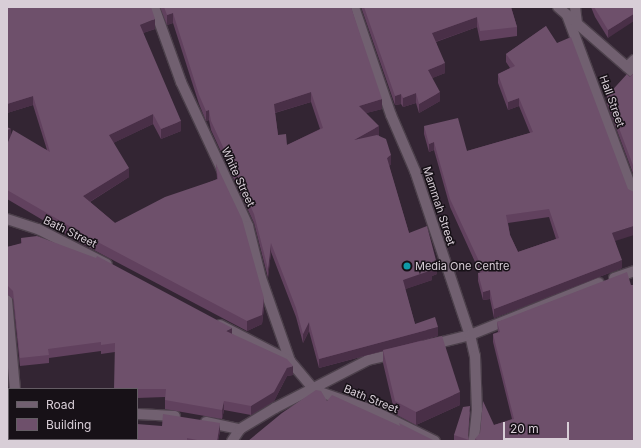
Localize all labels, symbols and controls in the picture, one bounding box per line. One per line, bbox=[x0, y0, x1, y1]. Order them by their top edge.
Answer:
street label: Hall Street bbox=[597, 73, 627, 129]
street label: White Street bbox=[218, 145, 258, 209]
street label: Mammah Street bbox=[420, 165, 458, 247]
street label: Bath Street bbox=[41, 213, 99, 251]
place label: Media One Centre bbox=[415, 259, 509, 273]
marker: Media One Centre bbox=[402, 261, 412, 271]
street label: Bath Street bbox=[342, 382, 400, 416]
legend bbox=[8, 388, 138, 440]
text: Road bbox=[46, 397, 75, 412]
scale bar bbox=[505, 414, 571, 440]
text: Building bbox=[46, 417, 91, 432]
text: 20 m bbox=[510, 421, 539, 436]

